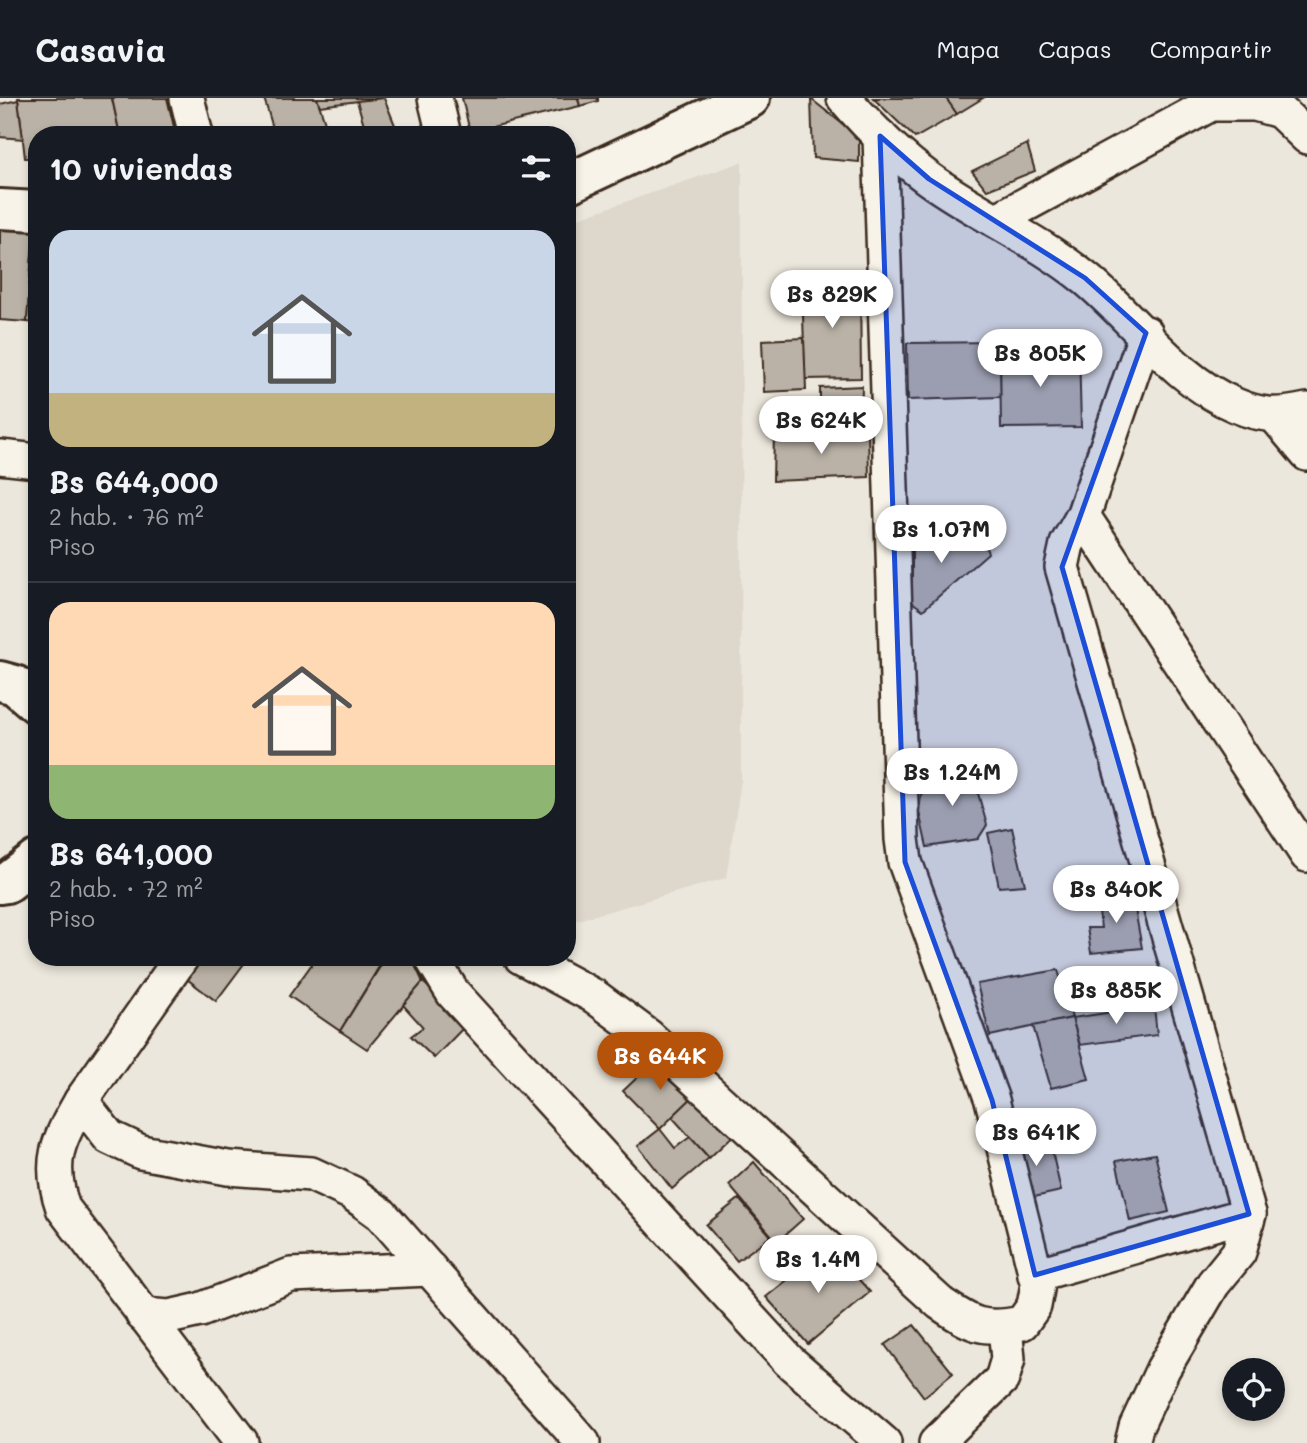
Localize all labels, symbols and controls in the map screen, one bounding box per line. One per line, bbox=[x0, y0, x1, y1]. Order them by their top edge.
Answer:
text: Casavia bbox=[35, 27, 166, 70]
text: Mapa bbox=[936, 33, 1000, 64]
text: Capas bbox=[1038, 33, 1112, 64]
text: Compartir bbox=[1150, 33, 1272, 64]
text: 10 viviendas bbox=[49, 148, 233, 188]
icon: filters bbox=[517, 149, 555, 187]
pin: Bs 829K bbox=[767, 271, 897, 330]
icon: home bbox=[239, 276, 365, 402]
text: Bs 829K bbox=[786, 278, 878, 308]
pin: Bs 805K bbox=[975, 330, 1105, 389]
text: Bs 805K bbox=[994, 337, 1087, 367]
pin: Bs 624K bbox=[756, 396, 886, 456]
text: Bs 624K bbox=[775, 404, 867, 434]
text: Bs 644,000 bbox=[49, 461, 218, 501]
text: 2 hab. · 76 m² bbox=[49, 501, 204, 531]
pin: Bs 1.07M bbox=[869, 505, 1013, 565]
text: Bs 1.07M bbox=[892, 513, 990, 543]
text: Piso bbox=[49, 531, 95, 561]
icon: home bbox=[239, 648, 365, 774]
pin: Bs 1.24M bbox=[880, 748, 1024, 808]
text: Bs 1.24M bbox=[903, 756, 1001, 786]
text: Bs 641,000 bbox=[49, 833, 213, 873]
pin: Bs 840K bbox=[1051, 866, 1181, 925]
text: 2 hab. · 72 m² bbox=[49, 873, 203, 903]
text: Bs 840K bbox=[1069, 873, 1163, 903]
text: Piso bbox=[49, 903, 95, 933]
pin: Bs 885K bbox=[1051, 967, 1181, 1026]
text: Bs 885K bbox=[1070, 974, 1162, 1004]
pin: Bs 644K bbox=[595, 1032, 725, 1092]
text: Bs 644K bbox=[613, 1040, 707, 1070]
pin: Bs 641K bbox=[971, 1108, 1101, 1168]
text: Bs 641K bbox=[991, 1116, 1081, 1146]
pin: Bs 1.4M bbox=[753, 1236, 883, 1295]
text: Bs 1.4M bbox=[775, 1243, 861, 1273]
map controls bbox=[1222, 1358, 1285, 1421]
button: locate bbox=[1222, 1358, 1285, 1421]

